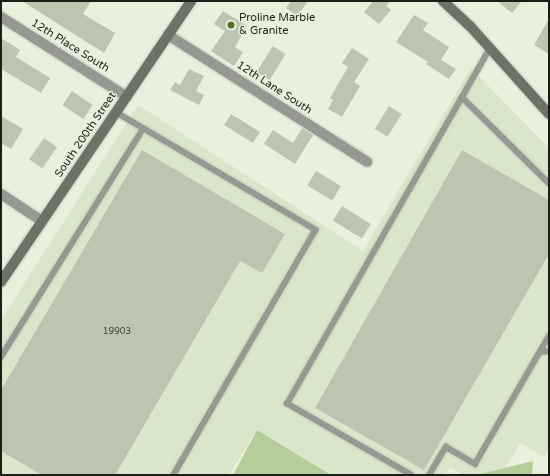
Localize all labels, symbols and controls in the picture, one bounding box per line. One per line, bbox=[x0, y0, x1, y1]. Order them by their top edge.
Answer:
place label: Proline Marble & Granite bbox=[239, 12, 315, 38]
street label: 12th Place South bbox=[28, 17, 112, 75]
marker: Proline Marble & Granite bbox=[226, 20, 236, 30]
street label: 12th Lane South bbox=[234, 59, 314, 117]
street label: South 200th Street bbox=[53, 90, 119, 180]
house number: 19903 bbox=[103, 327, 131, 337]

